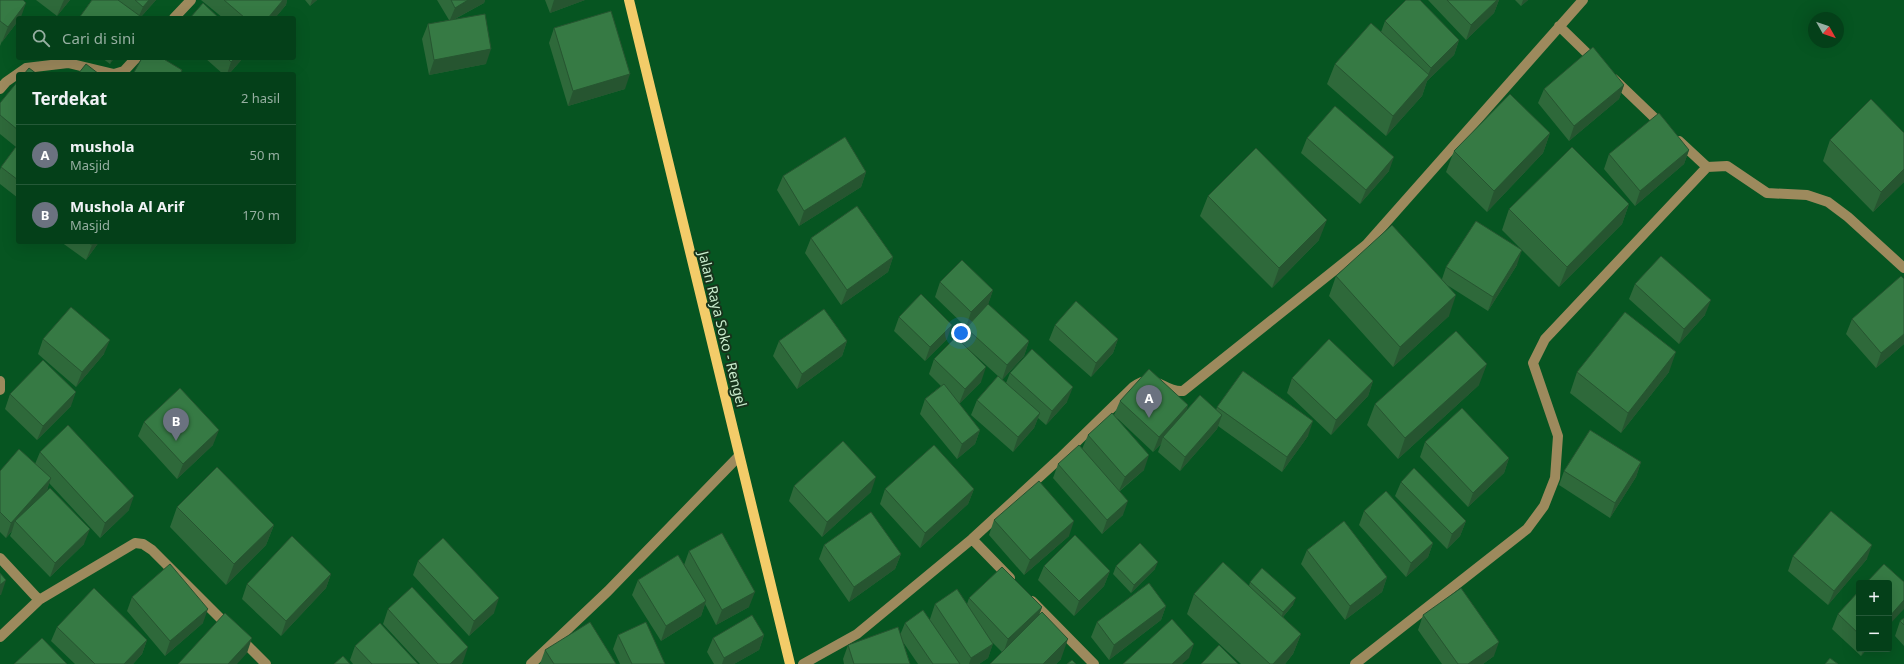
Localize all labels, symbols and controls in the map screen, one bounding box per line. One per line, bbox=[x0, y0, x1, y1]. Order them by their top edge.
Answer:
north arrow bbox=[1808, 12, 1844, 48]
search box bbox=[16, 16, 296, 60]
icon: search bbox=[30, 27, 52, 49]
text: Cari di sini bbox=[62, 28, 135, 48]
text: Terdekat bbox=[32, 87, 107, 110]
text: 2 hasil bbox=[241, 89, 280, 107]
text: mushola bbox=[70, 136, 135, 156]
text: A bbox=[41, 146, 50, 164]
text: 50 m bbox=[250, 146, 280, 164]
text: Masjid bbox=[70, 156, 110, 174]
text: Mushola Al Arif bbox=[70, 196, 184, 216]
text: B bbox=[41, 206, 49, 224]
text: 170 m bbox=[242, 206, 280, 224]
text: Masjid bbox=[70, 216, 110, 234]
street label: Jalan Raya Soko - Rengel bbox=[694, 247, 752, 409]
your location bbox=[951, 323, 971, 343]
pin: A bbox=[1136, 385, 1162, 418]
pin: B bbox=[163, 408, 189, 441]
map controls bbox=[1856, 580, 1892, 652]
button: + bbox=[1856, 580, 1892, 616]
button: − bbox=[1856, 616, 1892, 652]

